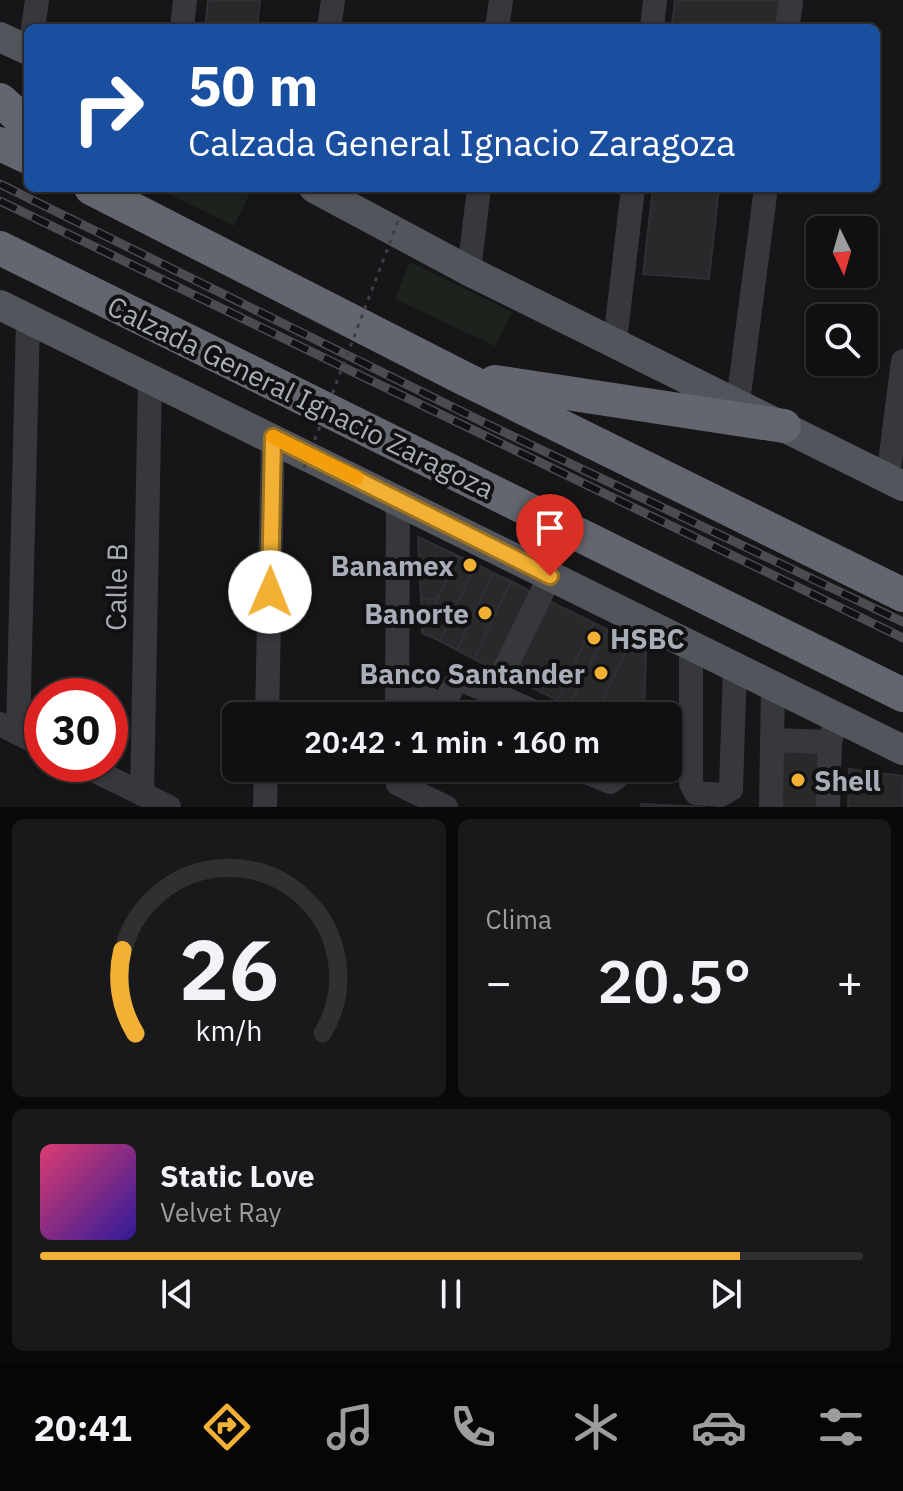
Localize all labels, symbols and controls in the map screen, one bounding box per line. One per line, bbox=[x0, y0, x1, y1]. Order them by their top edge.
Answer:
text: 50 m bbox=[188, 49, 318, 121]
icon: right bbox=[56, 56, 160, 160]
text: Calzada General Ignacio Zaragoza bbox=[188, 119, 735, 166]
north arrow bbox=[806, 216, 878, 288]
map controls bbox=[806, 216, 878, 376]
street label: Calzada General Ignacio Zaragoza bbox=[102, 287, 500, 507]
button: search bbox=[806, 304, 878, 376]
pin bbox=[516, 494, 584, 576]
icon: arrive bbox=[528, 506, 572, 550]
street label: Calle B bbox=[97, 543, 135, 631]
place label: Banamex bbox=[331, 547, 454, 584]
position arrow bbox=[228, 550, 312, 634]
marker: Banamex bbox=[461, 556, 479, 574]
place label: Banorte bbox=[364, 595, 469, 632]
marker: Banorte bbox=[476, 604, 494, 622]
place label: HSBC bbox=[610, 620, 685, 657]
marker: HSBC bbox=[585, 629, 603, 647]
place label: Banco Santander bbox=[359, 655, 585, 692]
marker: Banco Santander bbox=[592, 664, 610, 682]
speed limit sign: 30 bbox=[24, 678, 128, 782]
text: 20:42 · 1 min · 160 m bbox=[304, 722, 600, 761]
place label: Shell bbox=[814, 762, 881, 799]
marker: Shell bbox=[789, 771, 807, 789]
text: Clima bbox=[486, 902, 552, 936]
text: 26 bbox=[179, 915, 279, 1023]
text: 20.5° bbox=[597, 941, 751, 1020]
text: − bbox=[486, 953, 512, 1010]
text: + bbox=[837, 953, 863, 1010]
text: km/h bbox=[195, 1012, 262, 1049]
text: Static Love bbox=[160, 1156, 315, 1195]
text: Velvet Ray bbox=[160, 1195, 281, 1229]
icon: previous bbox=[155, 1272, 199, 1316]
icon: pause bbox=[429, 1272, 473, 1316]
icon: next bbox=[704, 1272, 748, 1316]
icon: directions bbox=[199, 1399, 255, 1455]
icon: music bbox=[322, 1399, 378, 1455]
icon: phone bbox=[445, 1399, 501, 1455]
icon: climate bbox=[568, 1399, 624, 1455]
icon: car bbox=[691, 1399, 747, 1455]
icon: filters bbox=[813, 1399, 869, 1455]
text: 20:41 bbox=[33, 1404, 132, 1451]

